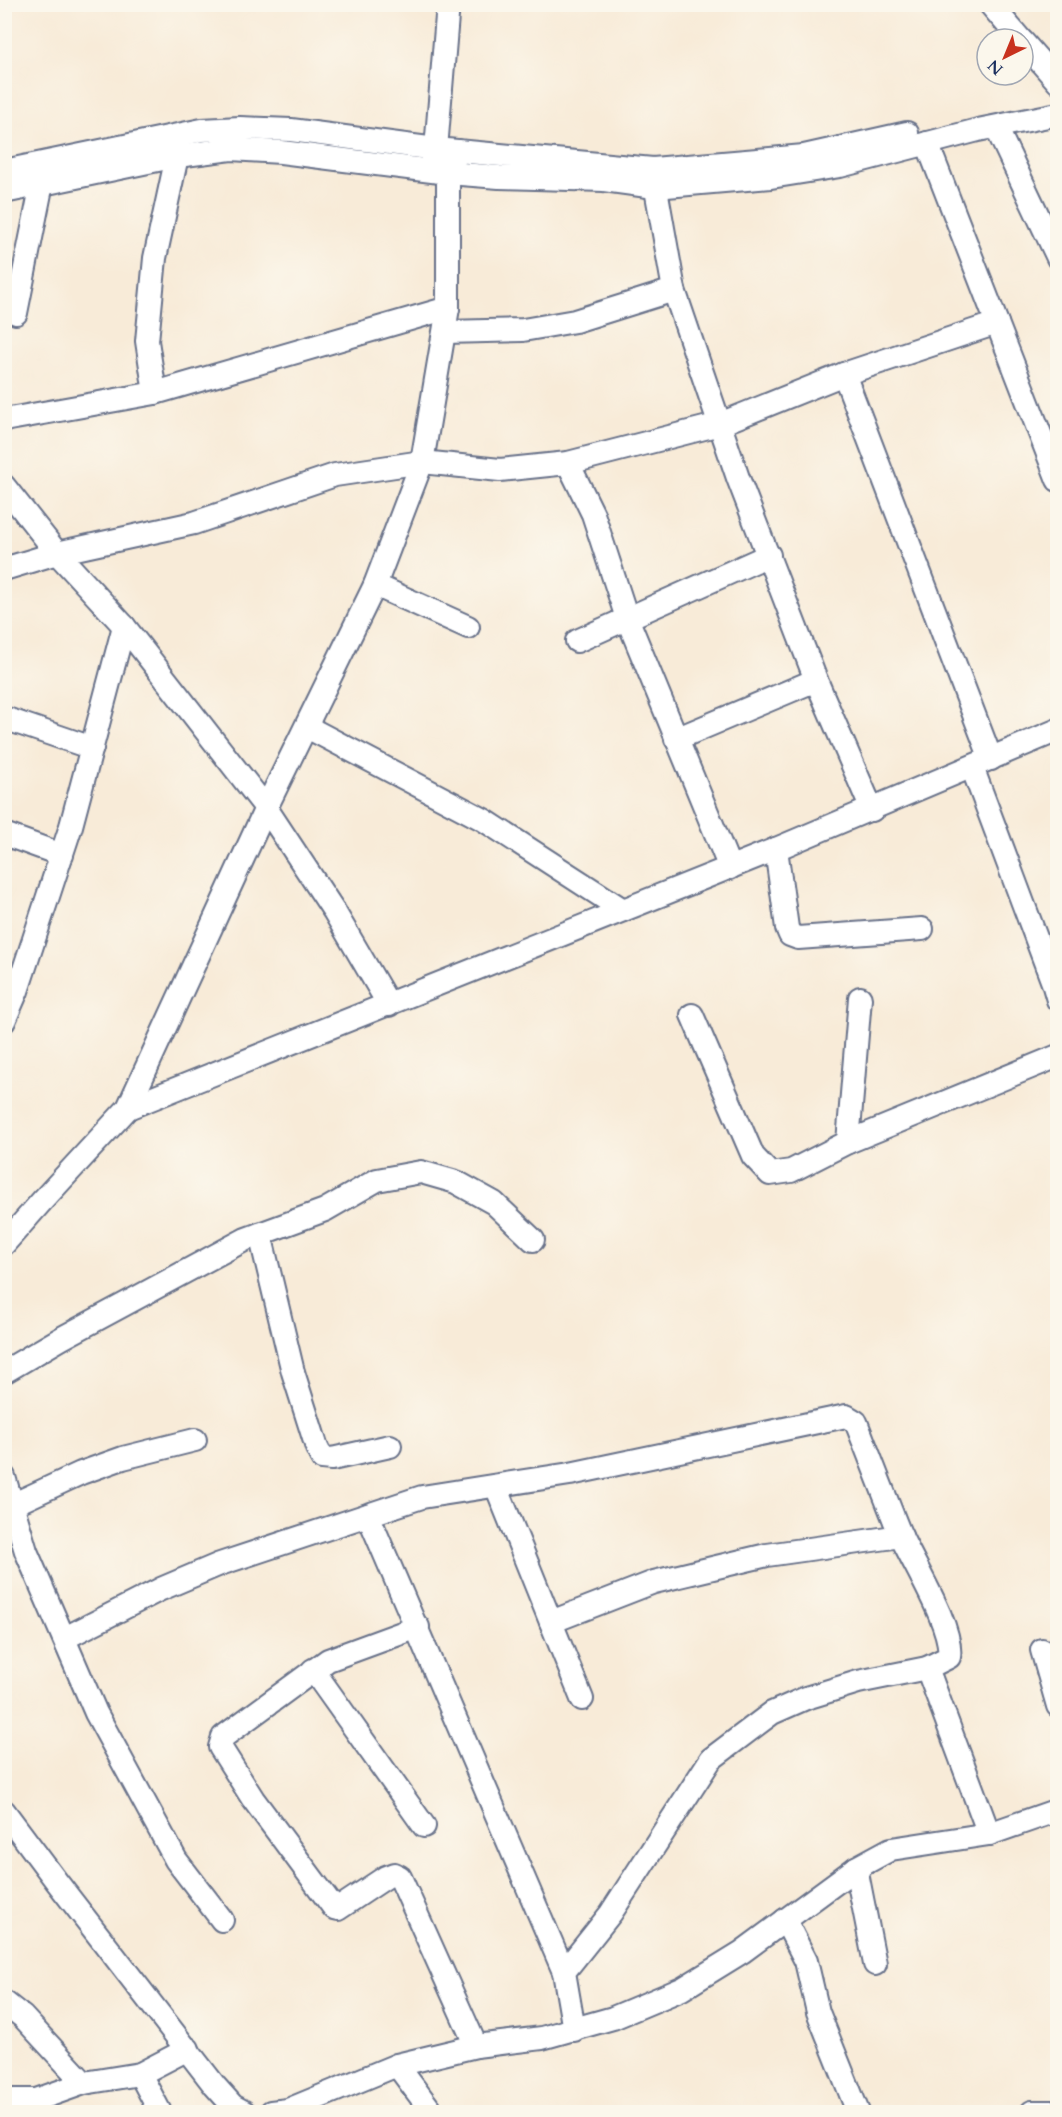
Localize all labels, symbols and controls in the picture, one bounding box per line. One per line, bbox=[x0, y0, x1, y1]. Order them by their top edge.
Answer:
north arrow bbox=[975, 27, 1035, 87]
text: N bbox=[983, 54, 1008, 80]

